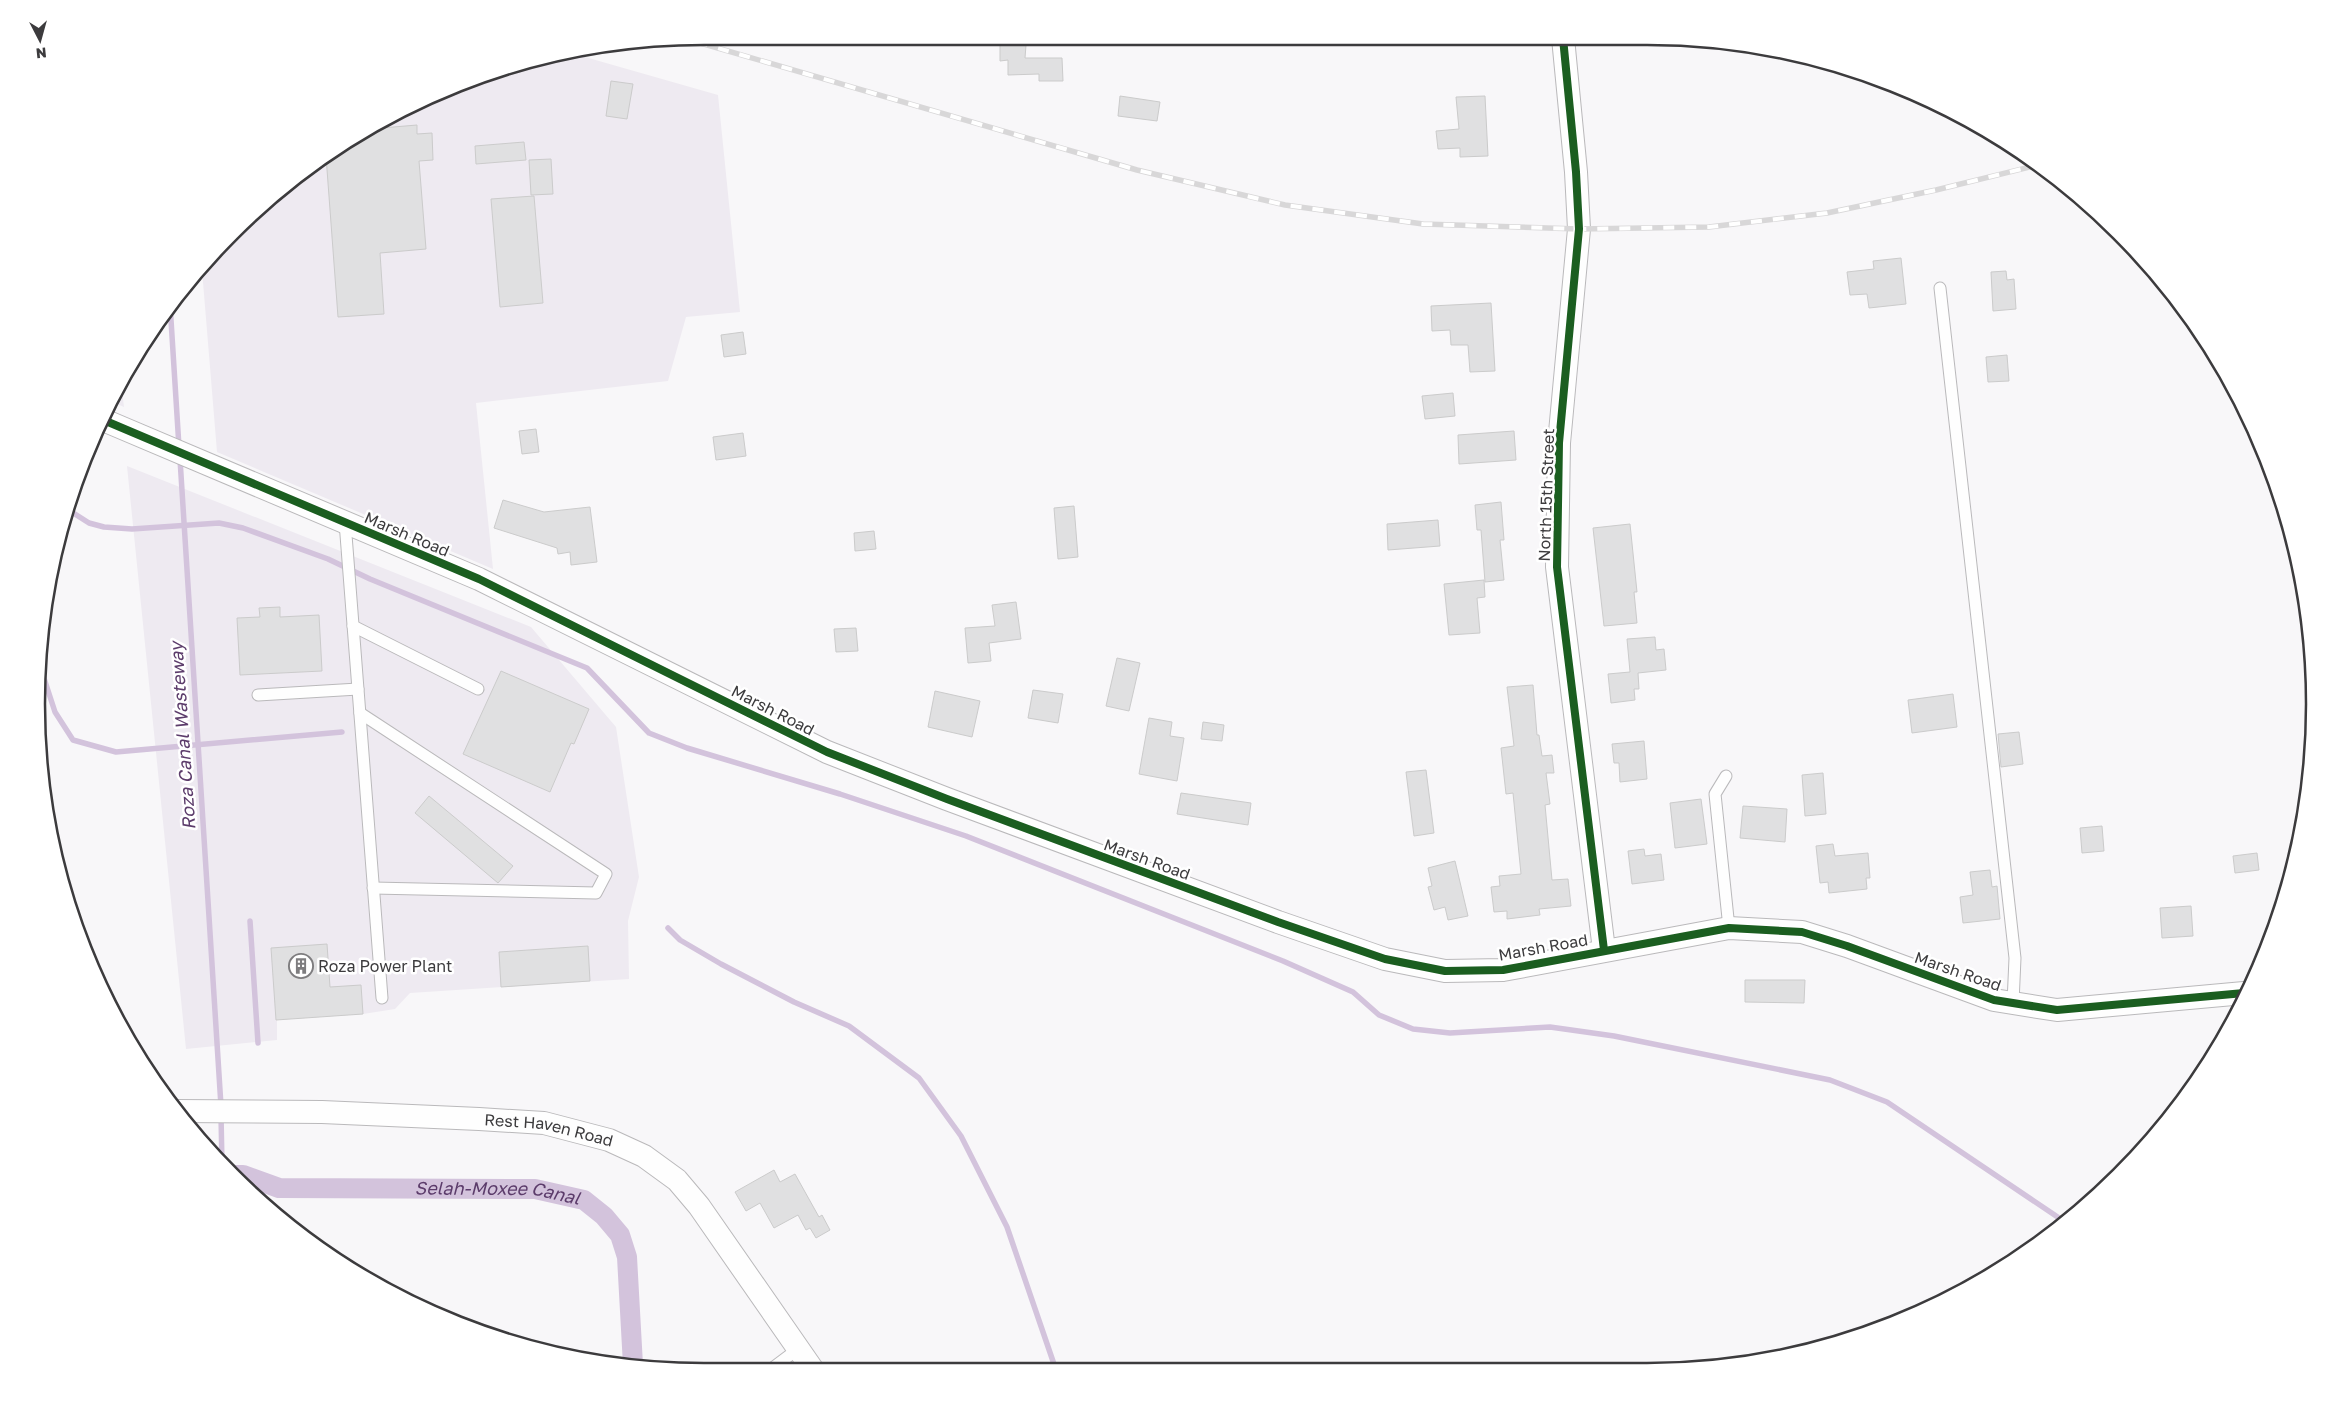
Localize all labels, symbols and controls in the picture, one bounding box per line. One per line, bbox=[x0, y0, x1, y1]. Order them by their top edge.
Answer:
north arrow bbox=[15, 15, 65, 65]
text: N bbox=[35, 44, 48, 62]
street label: North 15th Street bbox=[1534, 428, 1558, 562]
street label: Marsh Road bbox=[361, 507, 453, 561]
water label: Roza Canal Wasteway bbox=[164, 638, 200, 831]
street label: Marsh Road bbox=[728, 681, 818, 739]
street label: Marsh Road bbox=[1101, 834, 1193, 884]
street label: Marsh Road bbox=[1497, 929, 1589, 965]
street label: Marsh Road bbox=[1912, 947, 2004, 995]
building icon: Roza Power Plant bbox=[288, 953, 314, 979]
place label: Roza Power Plant bbox=[318, 956, 452, 976]
street label: Rest Haven Road bbox=[484, 1109, 615, 1151]
water label: Selah-Moxee Canal bbox=[415, 1176, 584, 1209]

